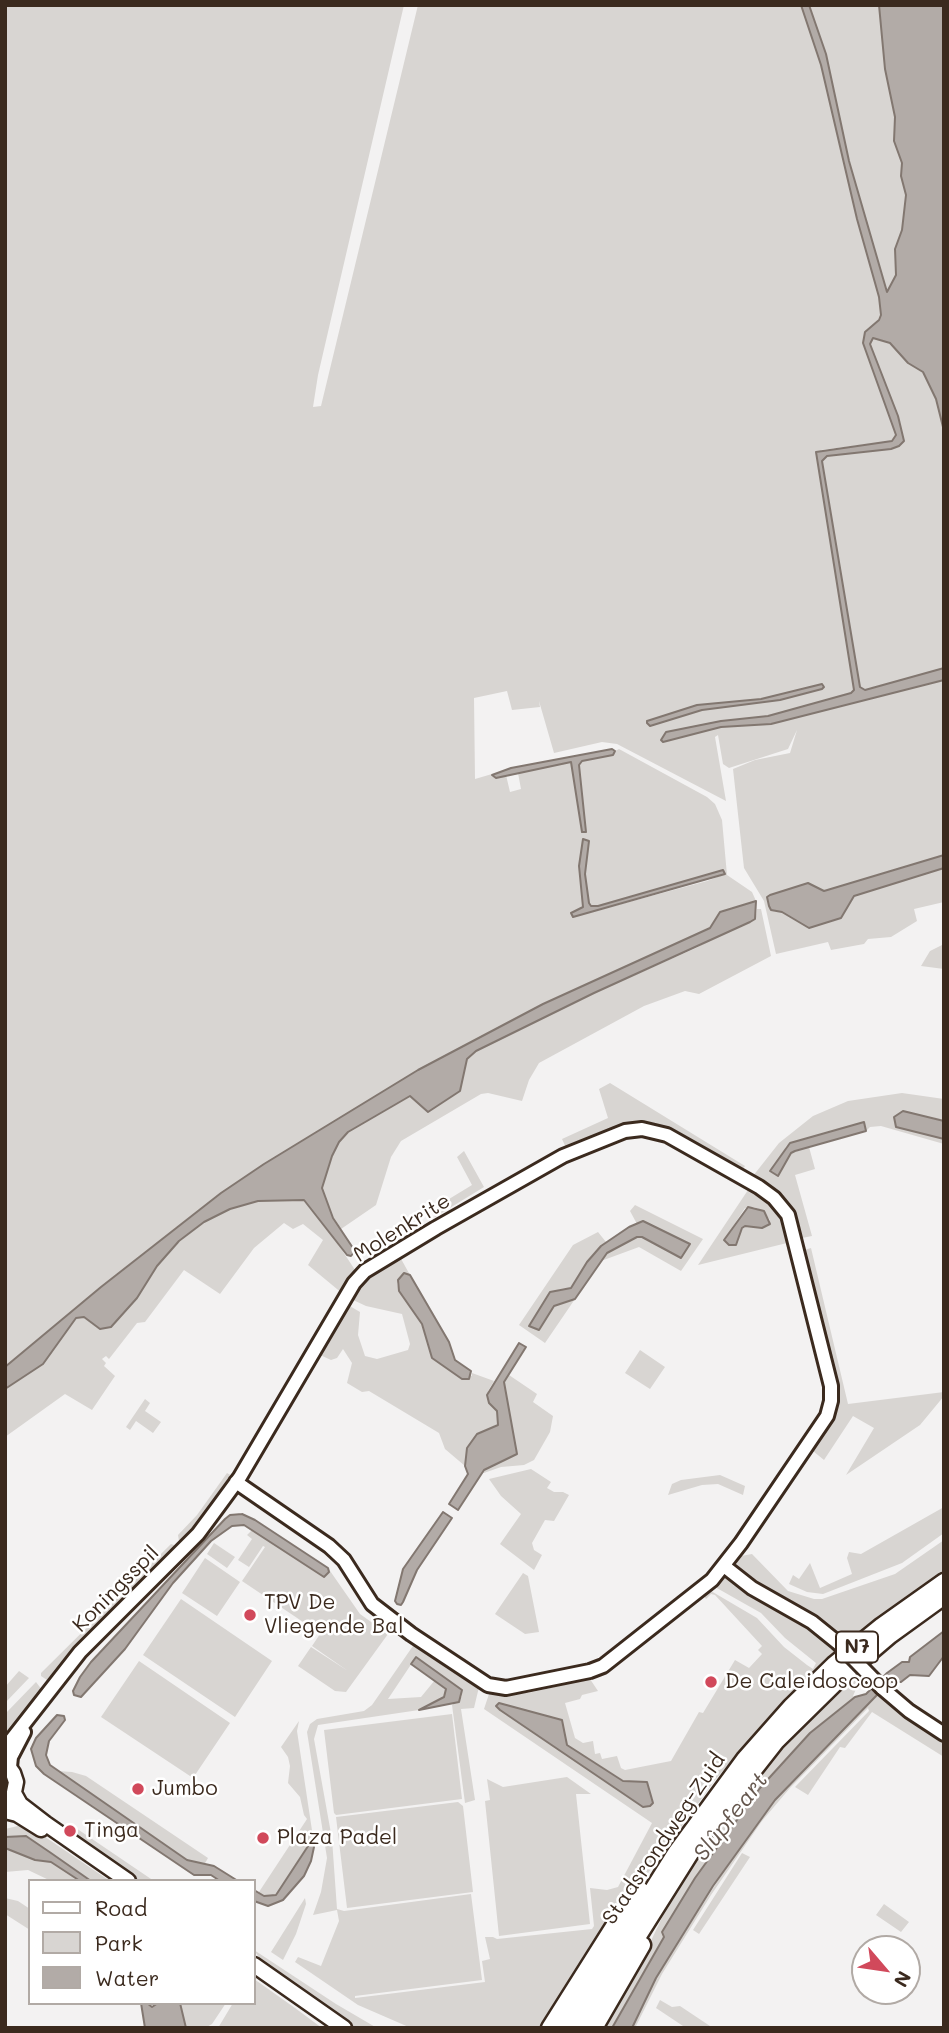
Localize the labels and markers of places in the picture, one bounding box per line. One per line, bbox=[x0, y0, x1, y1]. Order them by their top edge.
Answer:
place label: TPV De Vliegende Bal bbox=[264, 1590, 403, 1640]
marker: TPV De Vliegende Bal bbox=[242, 1607, 258, 1623]
place label: De Caleidoscoop bbox=[725, 1669, 898, 1695]
marker: De Caleidoscoop bbox=[703, 1674, 719, 1690]
place label: Jumbo bbox=[152, 1776, 218, 1802]
marker: Jumbo bbox=[130, 1781, 146, 1797]
place label: Tinga bbox=[84, 1818, 139, 1844]
marker: Tinga bbox=[62, 1823, 78, 1839]
place label: Plaza Padel bbox=[277, 1825, 397, 1851]
marker: Plaza Padel bbox=[255, 1830, 271, 1846]

